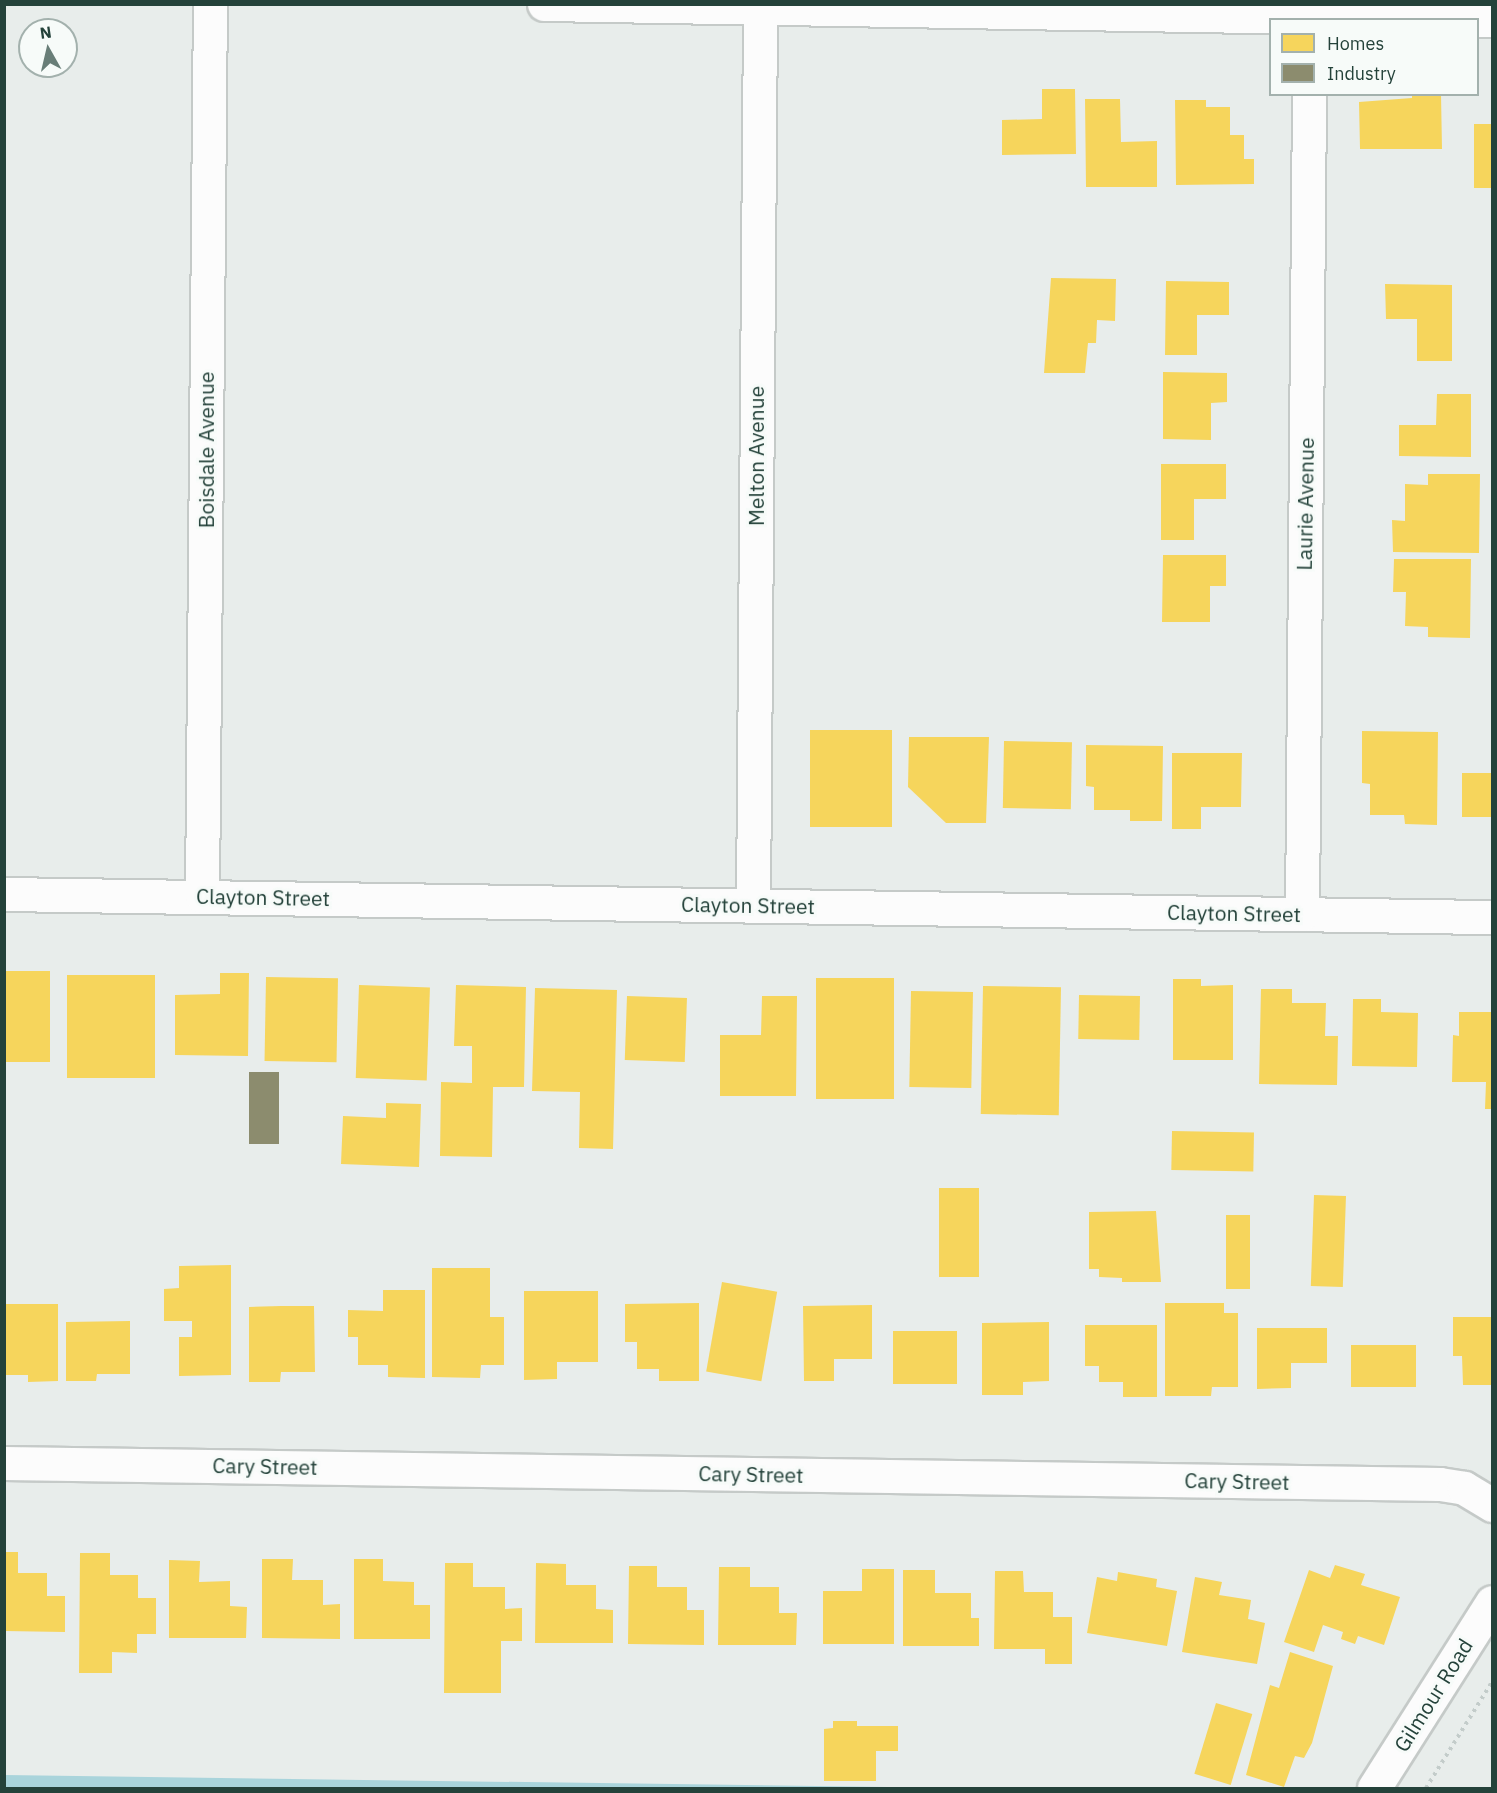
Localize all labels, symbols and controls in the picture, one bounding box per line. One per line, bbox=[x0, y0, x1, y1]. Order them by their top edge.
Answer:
north arrow bbox=[18, 18, 78, 78]
legend bbox=[1269, 18, 1479, 96]
text: N bbox=[39, 21, 53, 43]
text: Homes bbox=[1327, 32, 1384, 55]
text: Industry bbox=[1327, 62, 1396, 85]
street label: Boisdale Avenue bbox=[193, 372, 219, 528]
street label: Melton Avenue bbox=[743, 386, 769, 526]
street label: Laurie Avenue bbox=[1291, 437, 1319, 571]
street label: Clayton Street bbox=[196, 883, 330, 911]
street label: Clayton Street bbox=[681, 891, 815, 919]
street label: Clayton Street bbox=[1167, 899, 1301, 927]
street label: Cary Street bbox=[212, 1452, 318, 1480]
street label: Cary Street bbox=[698, 1460, 804, 1488]
street label: Cary Street bbox=[1184, 1467, 1290, 1495]
street label: Gilmour Road bbox=[1388, 1634, 1478, 1756]

